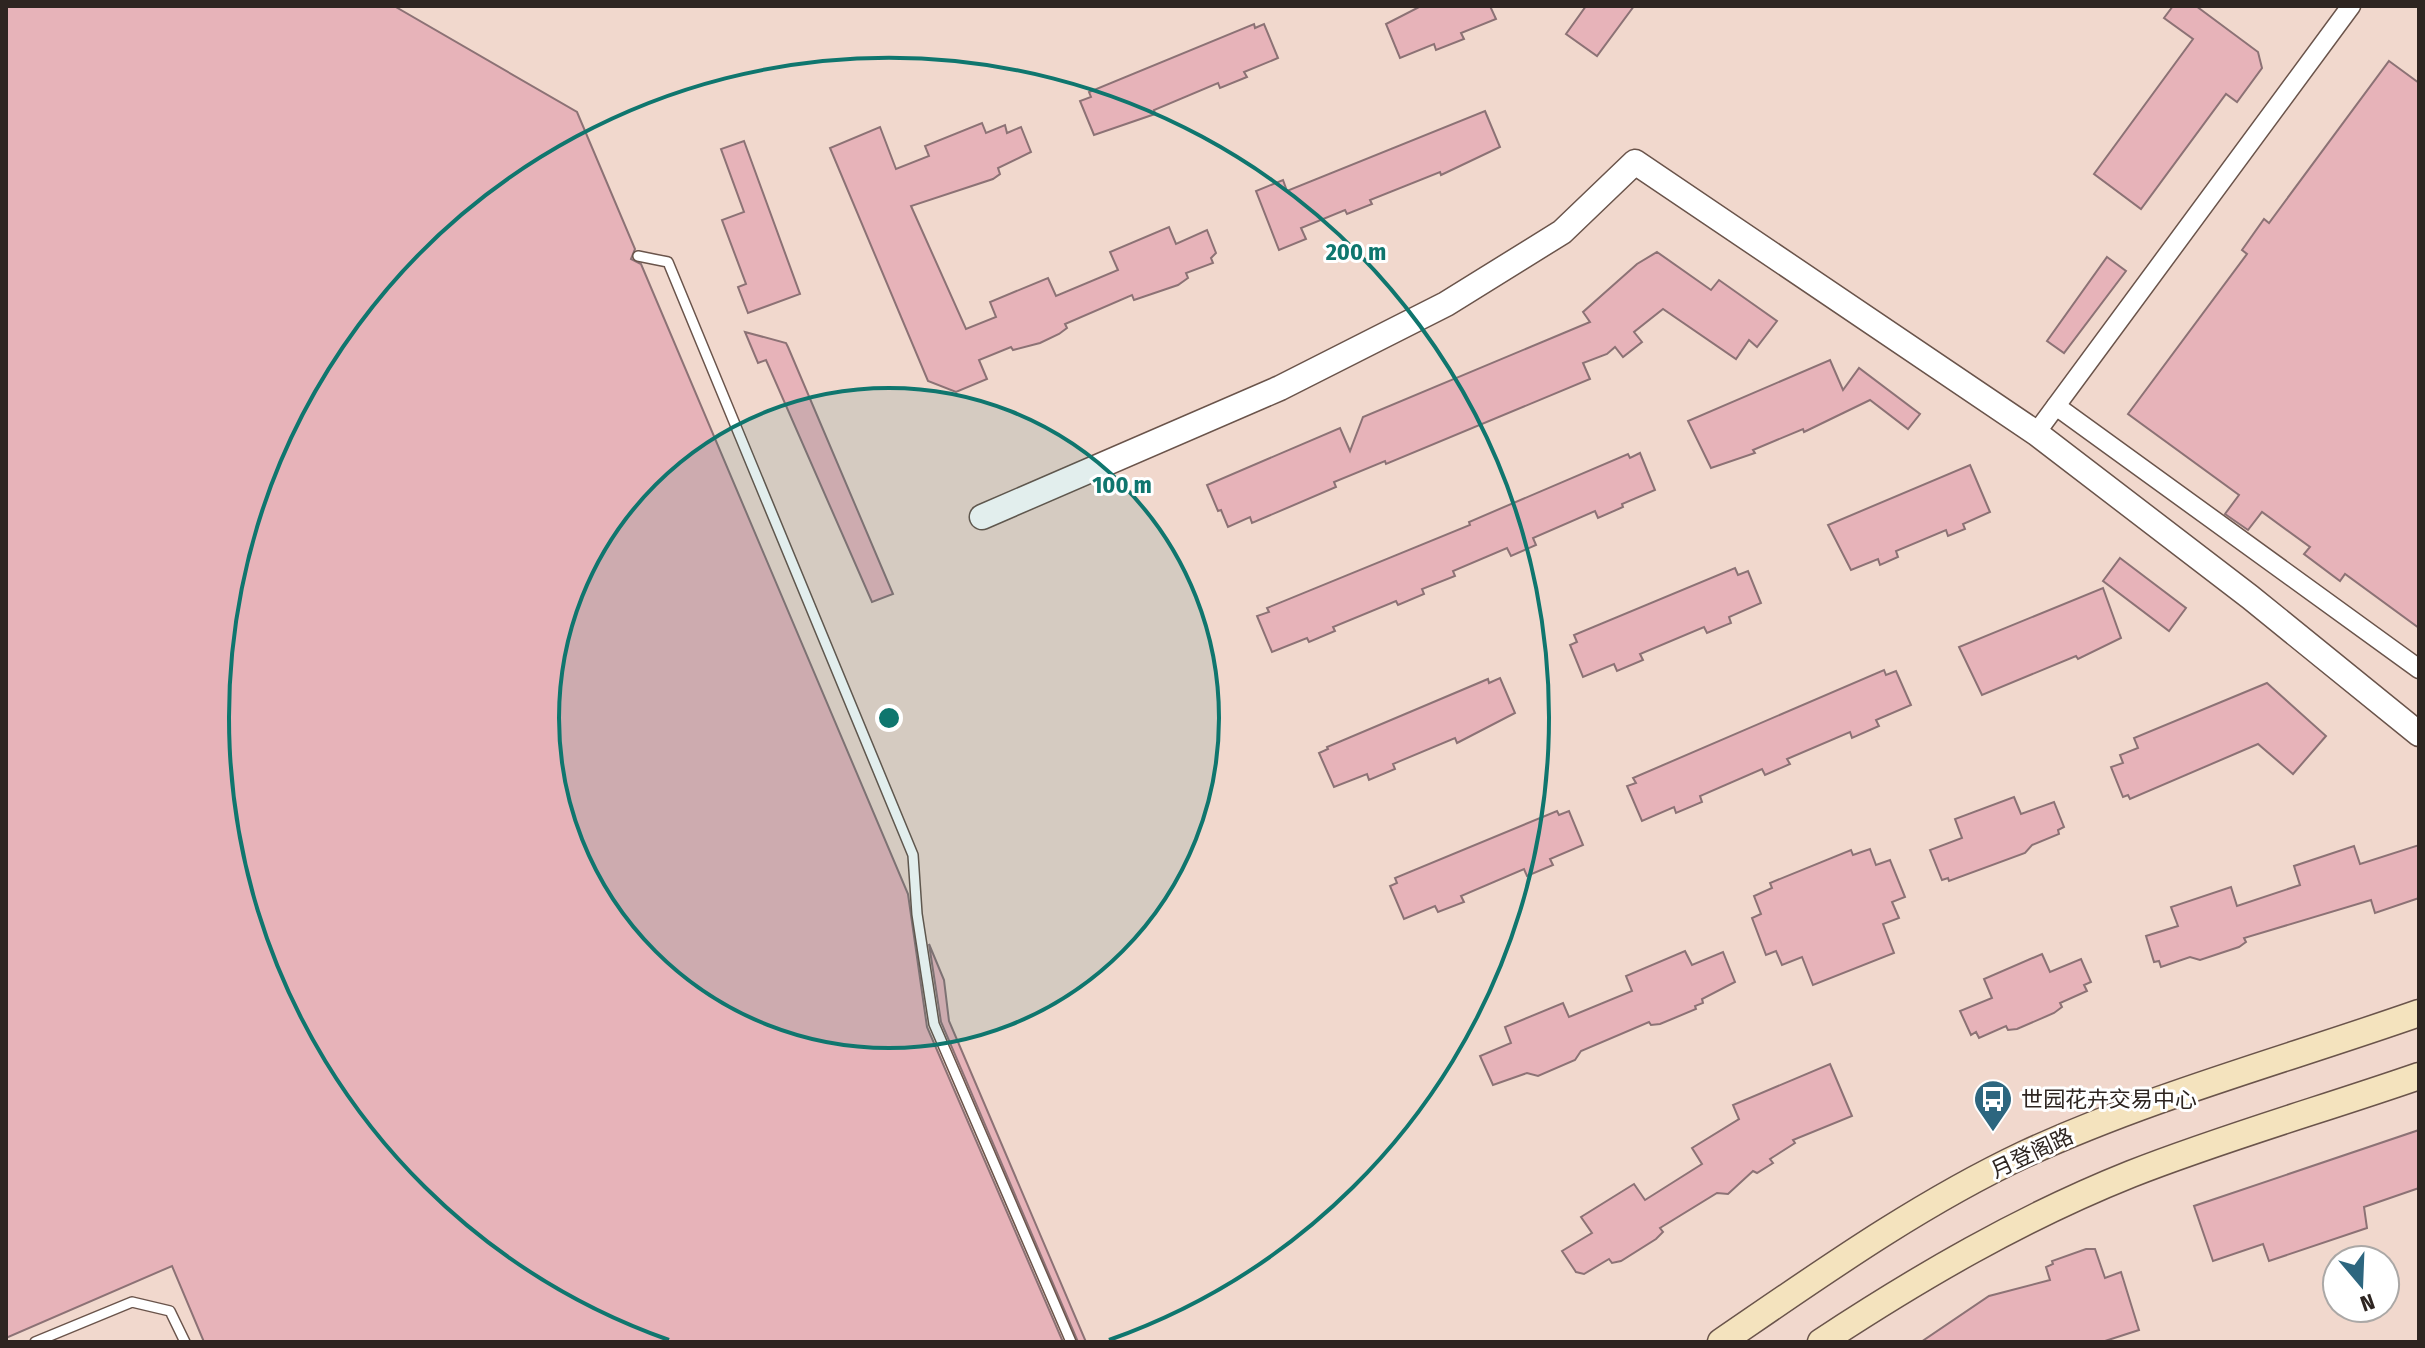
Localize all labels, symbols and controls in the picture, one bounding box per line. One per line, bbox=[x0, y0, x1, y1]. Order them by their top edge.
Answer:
text: 200 m bbox=[1325, 238, 1386, 266]
text: 100 m bbox=[1092, 471, 1152, 499]
centre of rings bbox=[875, 704, 903, 732]
bus stop icon: 世园花卉交易中心 bbox=[1972, 1078, 2014, 1133]
place label: 世园花卉交易中心 bbox=[2021, 1086, 2197, 1113]
street label: 月登阁路 bbox=[1986, 1122, 2078, 1184]
north arrow bbox=[2321, 1244, 2401, 1324]
text: N bbox=[2357, 1288, 2378, 1317]

